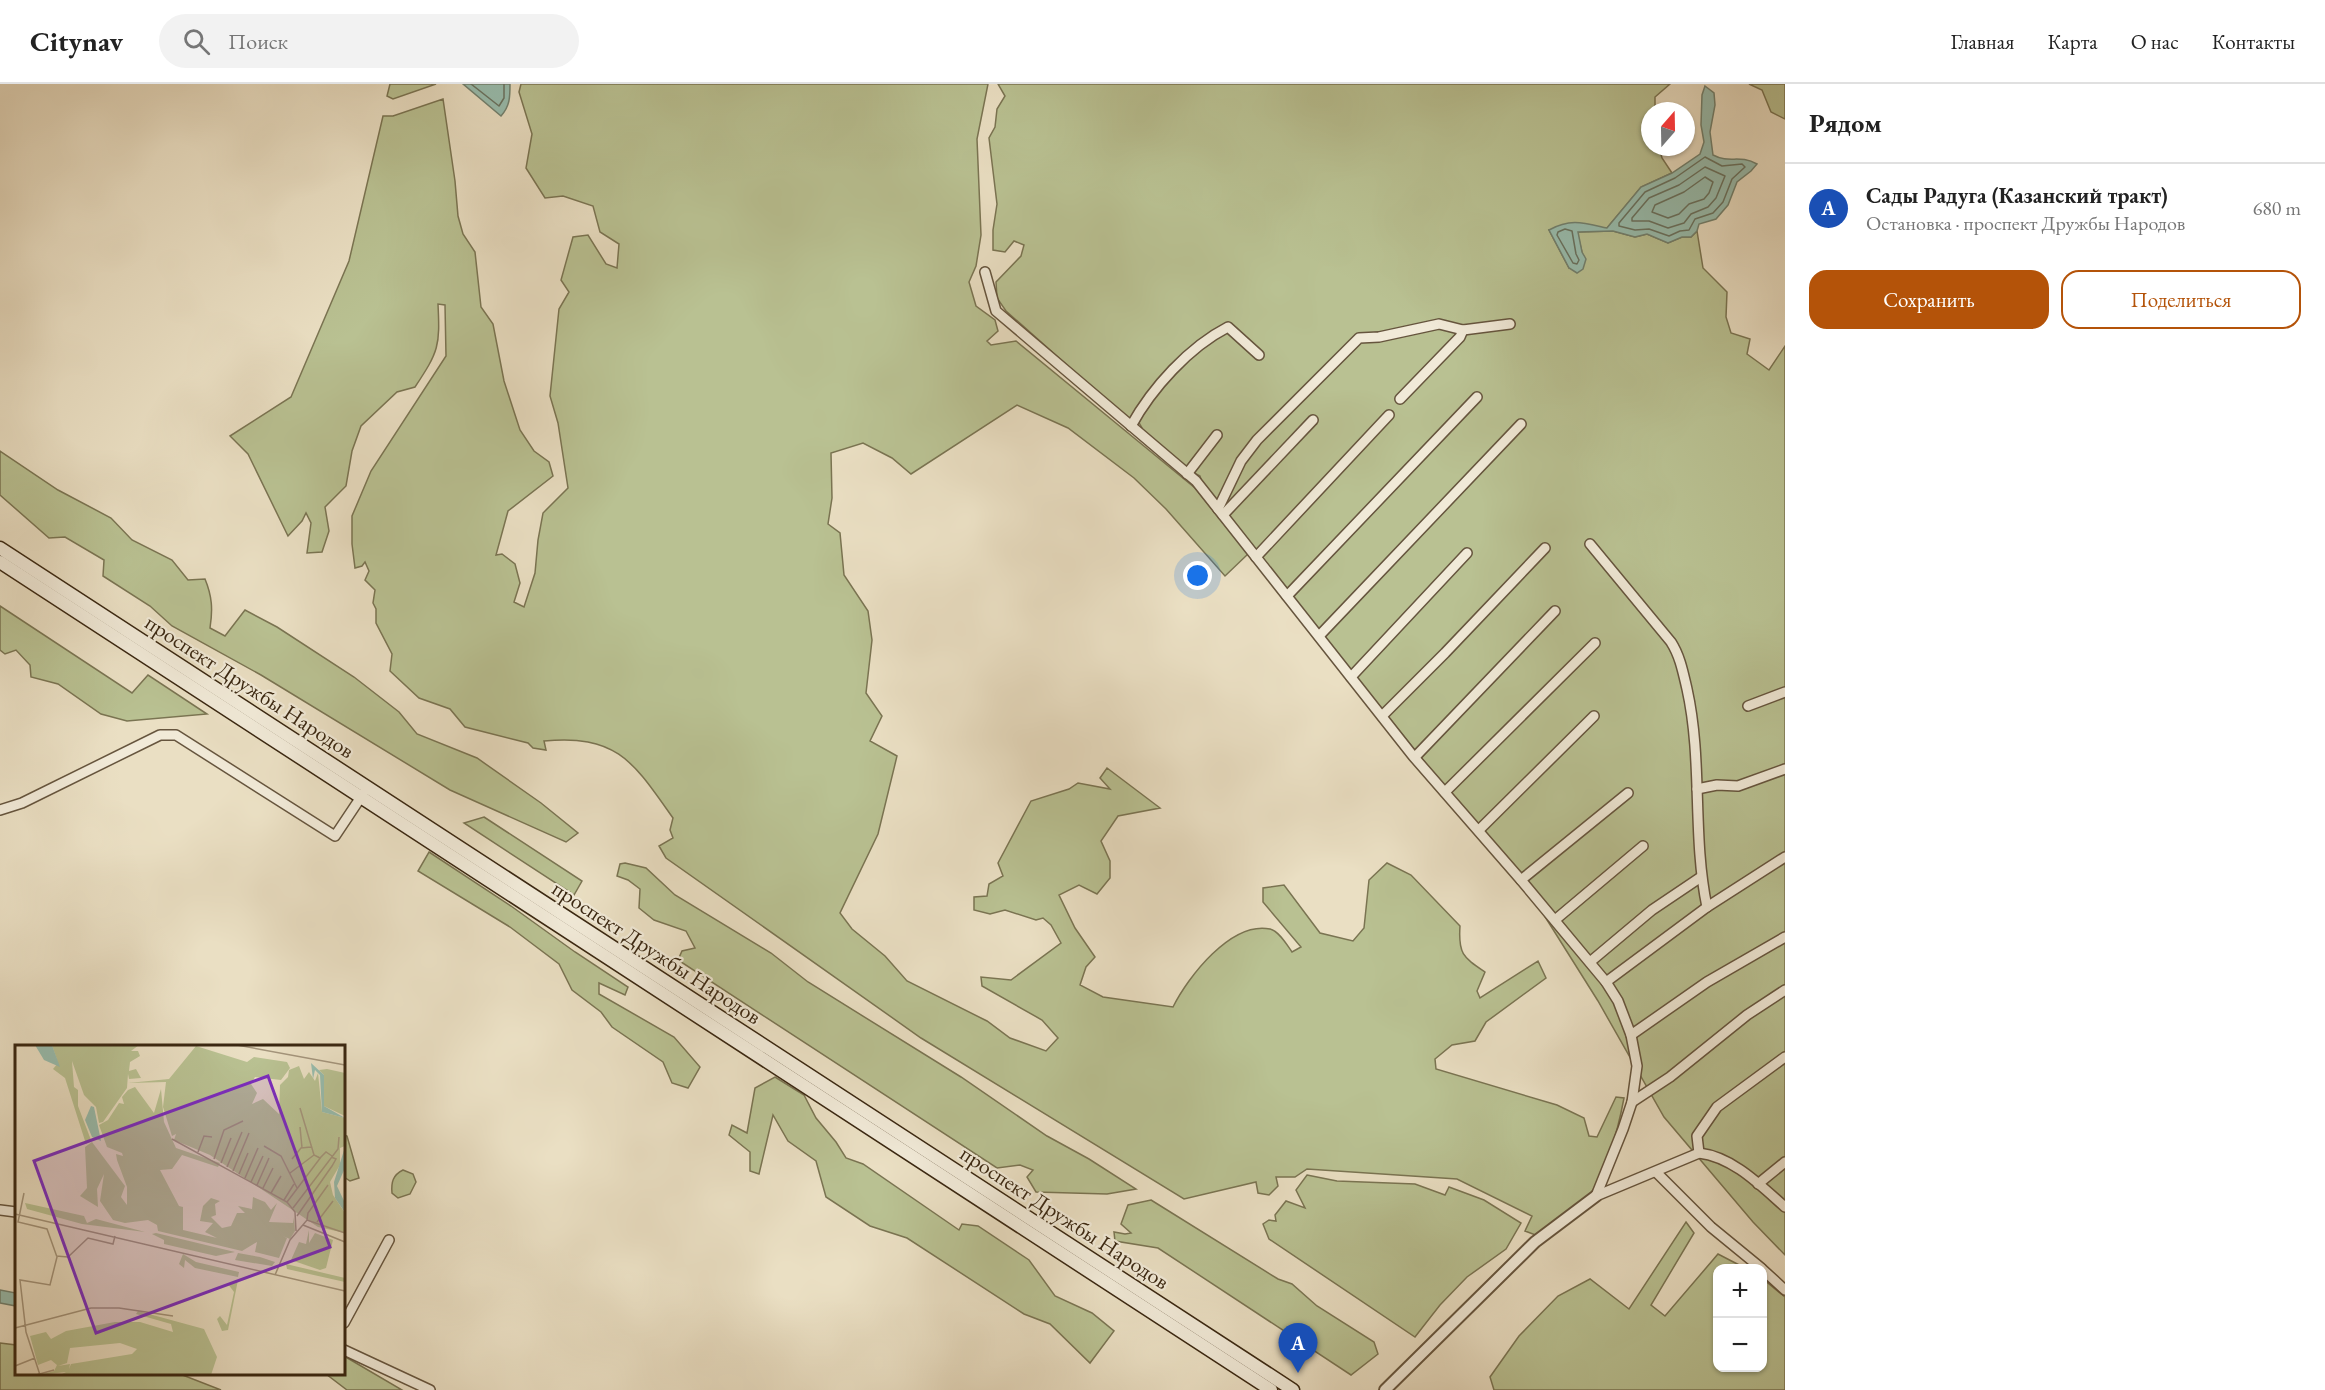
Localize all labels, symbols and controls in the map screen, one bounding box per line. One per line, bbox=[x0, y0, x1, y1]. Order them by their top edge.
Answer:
search box bbox=[159, 14, 579, 68]
text: Citynav bbox=[30, 23, 123, 59]
icon: search bbox=[180, 25, 213, 58]
text: Поиск bbox=[228, 27, 288, 56]
text: Главная bbox=[1950, 28, 2014, 55]
text: Карта bbox=[2047, 28, 2098, 55]
text: О нас bbox=[2131, 28, 2179, 55]
text: Контакты bbox=[2212, 28, 2295, 55]
north arrow bbox=[1641, 102, 1695, 156]
text: Рядом bbox=[1809, 106, 1882, 140]
text: Сады Радуга (Казанский тракт) bbox=[1866, 181, 2168, 210]
text: A bbox=[1821, 195, 1836, 221]
text: 680 m bbox=[2253, 195, 2301, 221]
text: Остановка · проспект Дружбы Народов bbox=[1866, 210, 2185, 236]
button: Сохранить bbox=[1809, 270, 2049, 329]
button: Поделиться bbox=[2061, 270, 2301, 329]
your location bbox=[1183, 561, 1212, 590]
street label: проспект Дружбы Народов bbox=[140, 608, 360, 765]
street label: проспект Дружбы Народов bbox=[547, 874, 767, 1031]
inset map bbox=[15, 1045, 345, 1375]
street label: проспект Дружбы Народов bbox=[955, 1139, 1175, 1296]
map controls bbox=[1713, 1264, 1767, 1372]
button: + bbox=[1713, 1264, 1767, 1318]
button: − bbox=[1713, 1318, 1767, 1372]
pin: A bbox=[1278, 1324, 1318, 1373]

